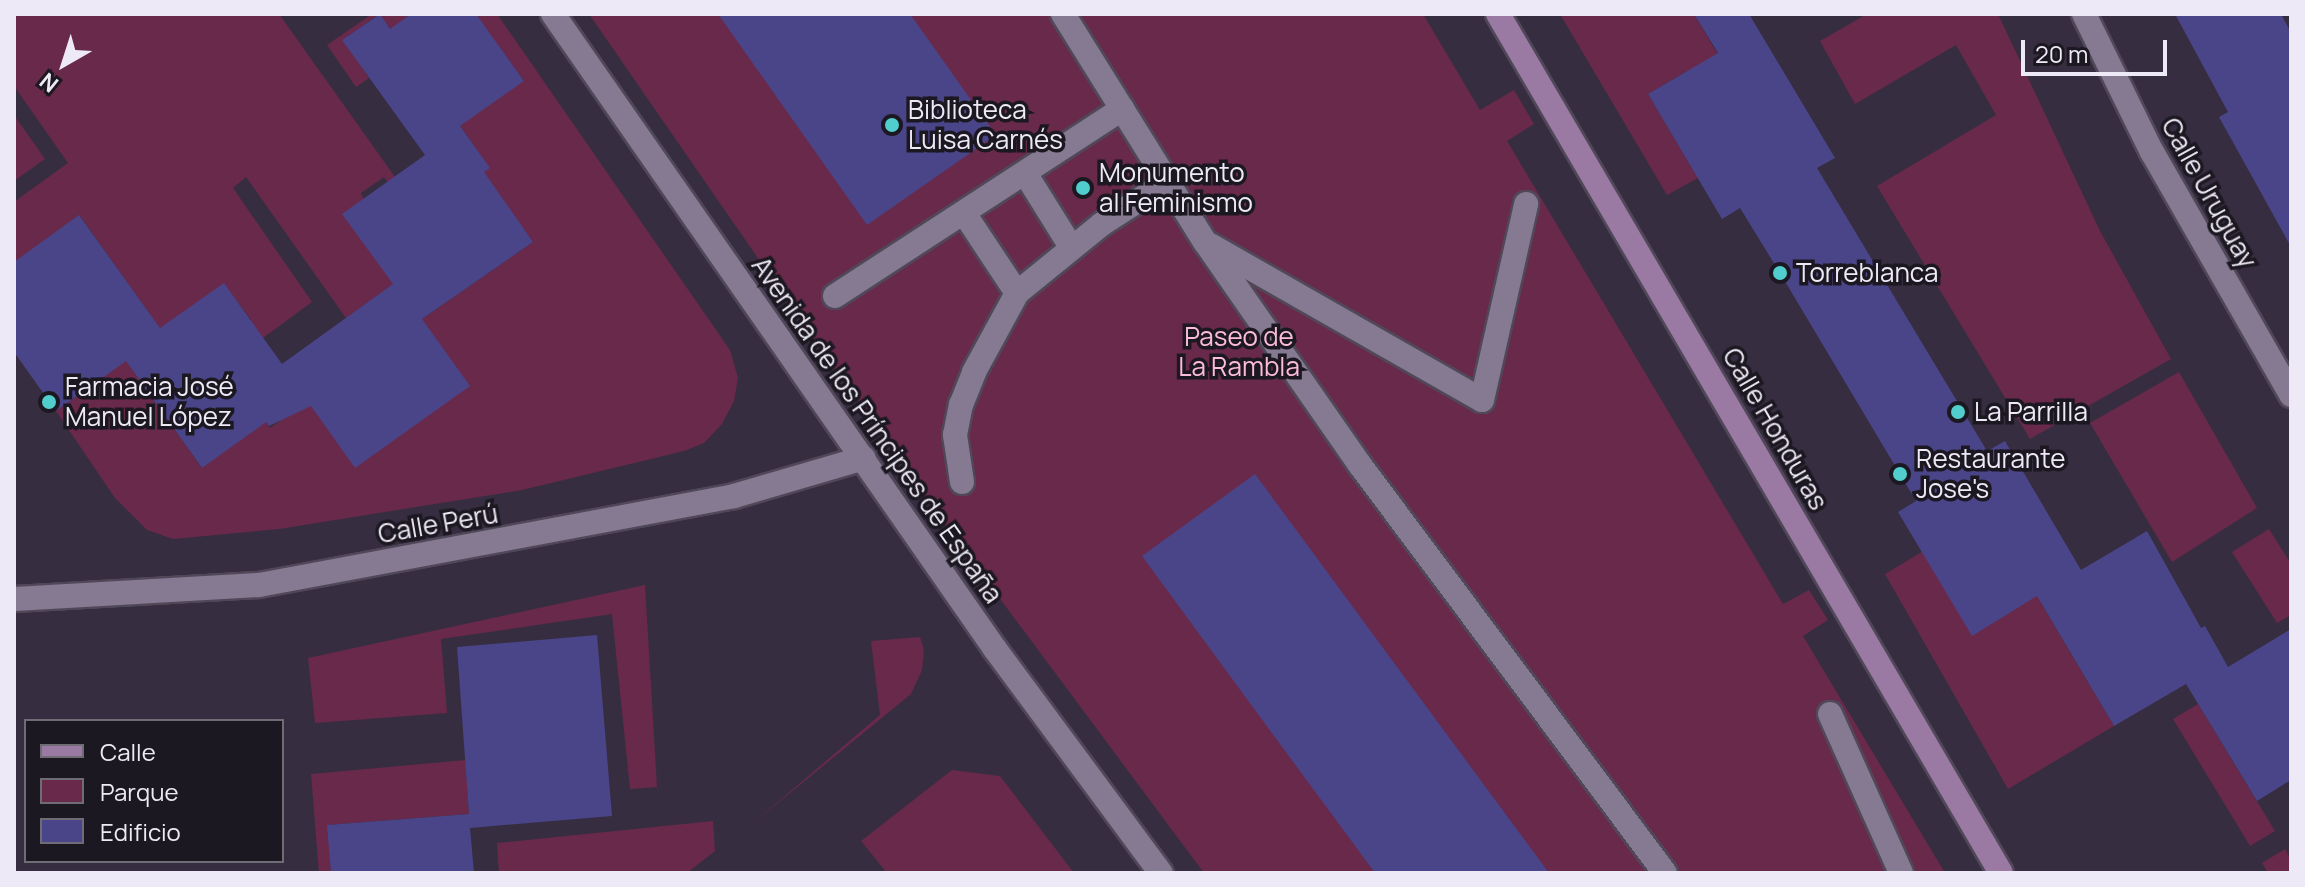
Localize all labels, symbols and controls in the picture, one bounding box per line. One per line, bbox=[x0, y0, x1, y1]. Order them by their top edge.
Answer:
north arrow bbox=[24, 24, 104, 104]
scale bar bbox=[2025, 24, 2171, 74]
text: 20 m bbox=[2035, 37, 2088, 70]
text: N bbox=[33, 66, 64, 99]
place label: Biblioteca Luisa Carnés bbox=[908, 94, 1063, 156]
street label: Calle Uruguay bbox=[2155, 112, 2263, 274]
marker: Biblioteca Luisa Carnés bbox=[883, 116, 901, 134]
place label: Monumento al Feminismo bbox=[1099, 157, 1253, 218]
marker: Monumento al Feminismo bbox=[1074, 179, 1092, 197]
street label: Avenida de los Príncipes de España bbox=[745, 251, 1009, 609]
place label: Torreblanca bbox=[1796, 257, 1939, 289]
marker: Torreblanca bbox=[1771, 264, 1789, 282]
park label: Paseo de La Rambla bbox=[1178, 321, 1300, 382]
street label: Calle Honduras bbox=[1716, 342, 1834, 516]
place label: Farmacia José Manuel López bbox=[65, 371, 234, 432]
marker: Farmacia José Manuel López bbox=[40, 393, 58, 411]
place label: La Parrilla bbox=[1974, 396, 2088, 428]
marker: La Parrilla bbox=[1949, 403, 1967, 421]
place label: Restaurante Jose's bbox=[1916, 443, 2065, 504]
marker: Restaurante Jose's bbox=[1891, 465, 1909, 483]
street label: Calle Perú bbox=[376, 498, 500, 550]
legend bbox=[24, 719, 284, 863]
text: Calle bbox=[100, 735, 156, 768]
text: Parque bbox=[100, 775, 178, 808]
text: Edificio bbox=[100, 815, 181, 848]

